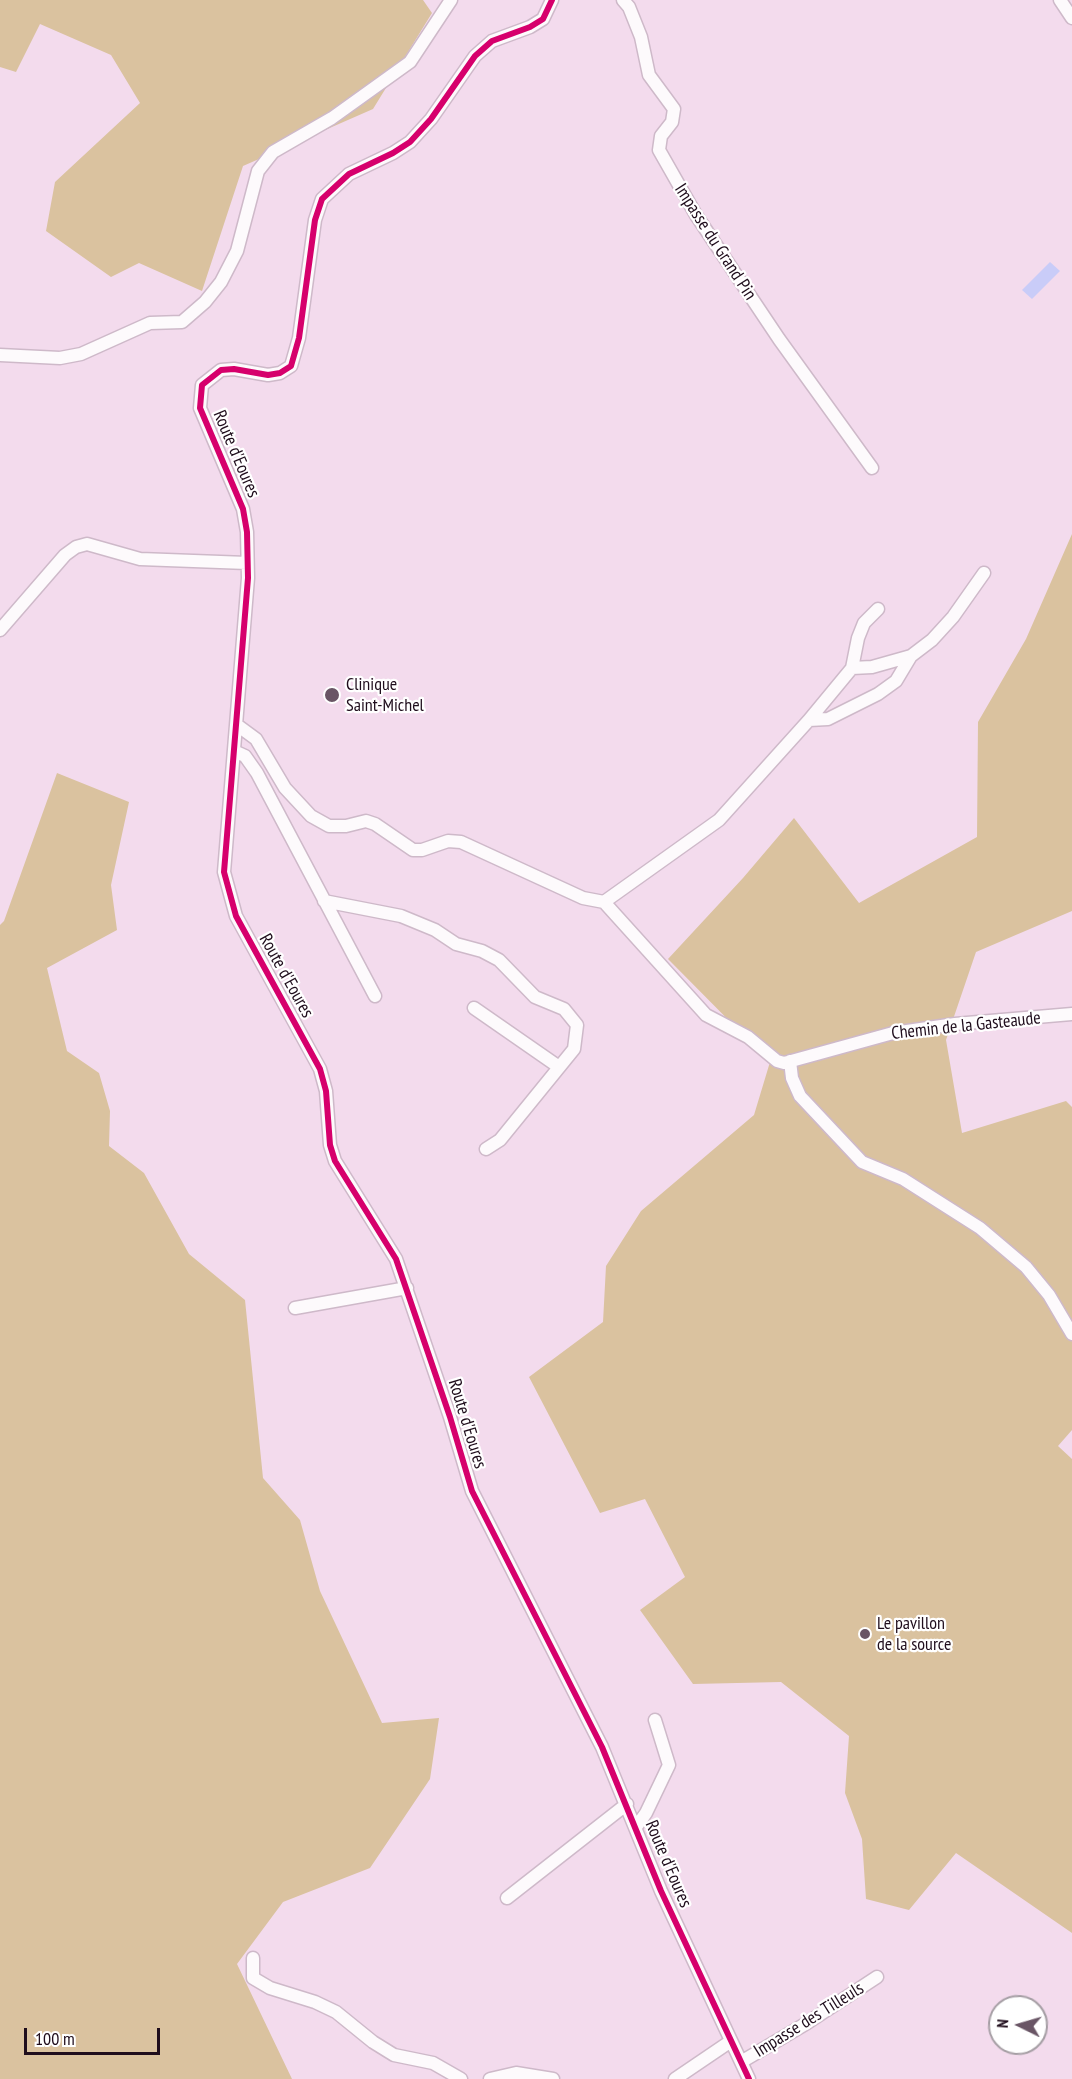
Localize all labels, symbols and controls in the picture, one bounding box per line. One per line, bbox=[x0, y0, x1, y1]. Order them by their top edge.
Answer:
street label: Impasse du Grand Pin bbox=[669, 180, 761, 304]
street label: Route d'Eoures bbox=[208, 407, 264, 501]
place label: Clinique Saint-Michel bbox=[346, 674, 424, 716]
marker: Clinique Saint-Michel bbox=[323, 686, 341, 704]
street label: Route d'Eoures bbox=[254, 930, 318, 1022]
street label: Chemin de la Gasteaude bbox=[890, 1007, 1042, 1045]
street label: Route d'Eoures bbox=[443, 1377, 491, 1471]
place label: Le pavillon de la source bbox=[877, 1613, 951, 1656]
marker: Le pavillon de la source bbox=[858, 1627, 872, 1641]
street label: Route d'Eoures bbox=[640, 1817, 696, 1911]
street label: Impasse des Tilleuls bbox=[750, 1978, 868, 2062]
north arrow bbox=[988, 1995, 1048, 2055]
scale bar bbox=[27, 2016, 164, 2054]
text: N bbox=[992, 2018, 1012, 2029]
text: 100 m bbox=[35, 2027, 75, 2050]

